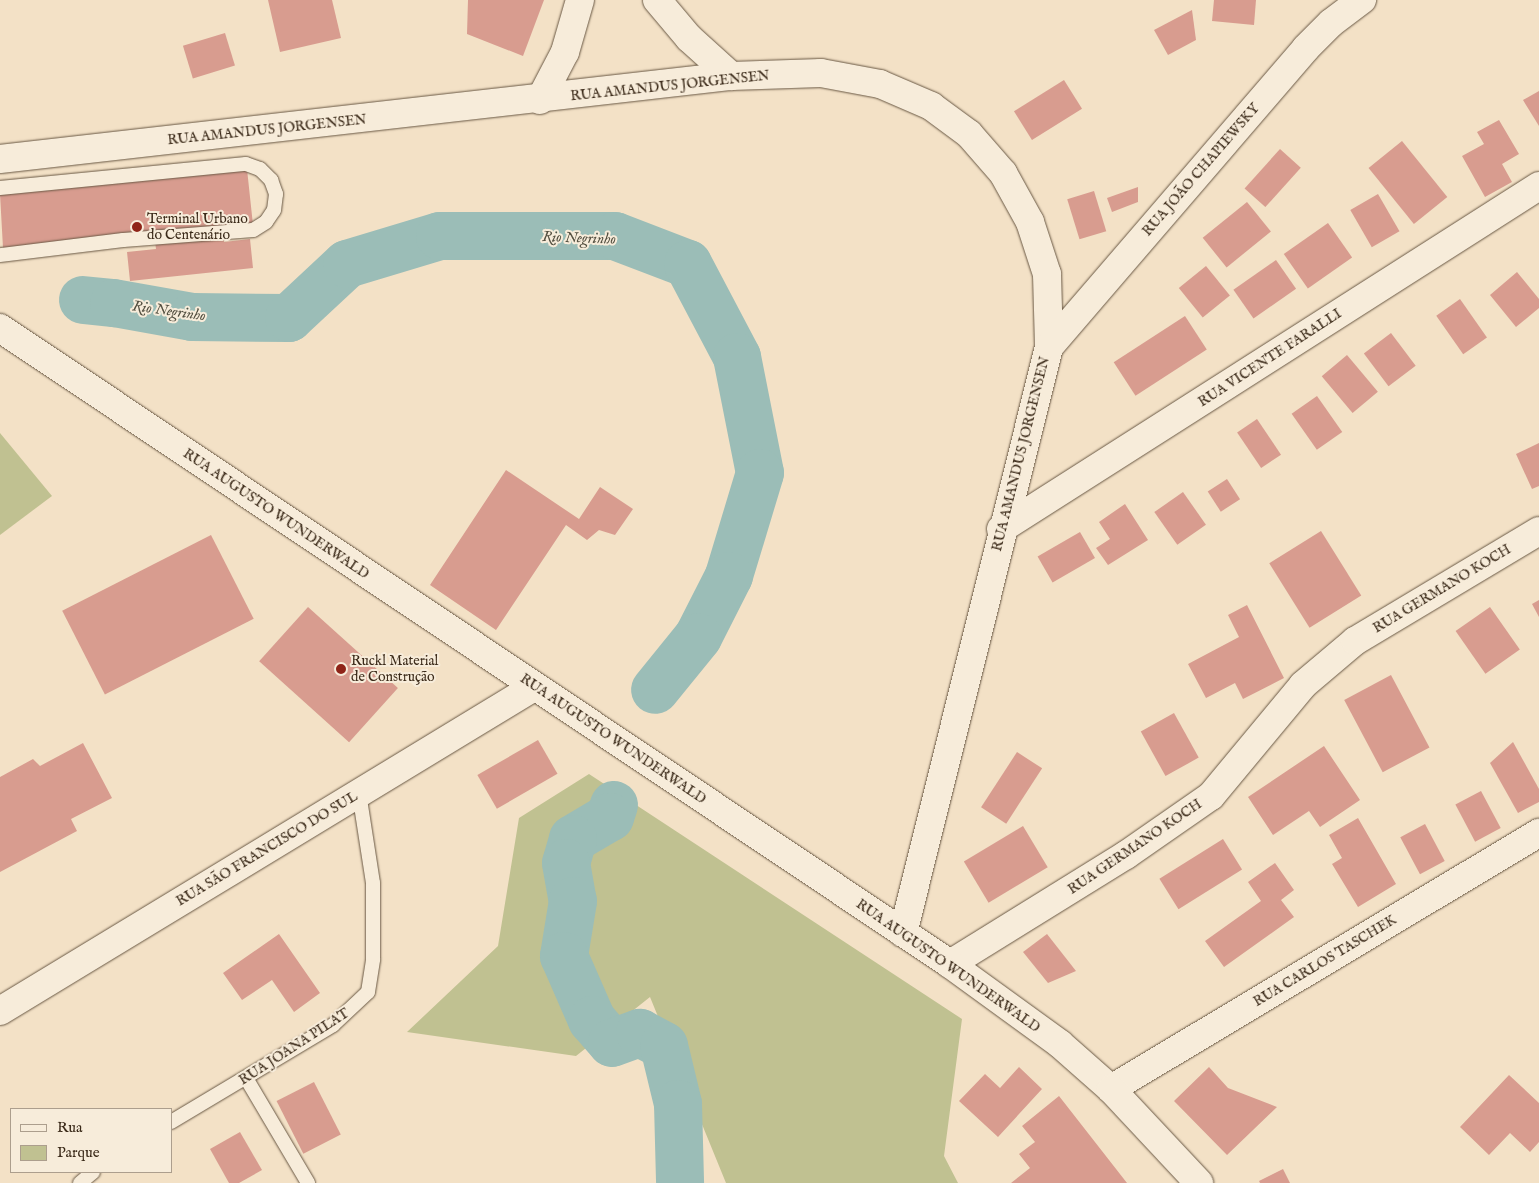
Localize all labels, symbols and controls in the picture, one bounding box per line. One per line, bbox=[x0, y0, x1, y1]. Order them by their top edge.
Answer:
street label: RUA AMANDUS JORGENSEN bbox=[570, 67, 770, 105]
street label: RUA JOÃO CHAPIEWSKY bbox=[1139, 100, 1263, 240]
street label: RUA AMANDUS JORGENSEN bbox=[167, 111, 367, 149]
place label: Terminal Urbano do Centenário bbox=[147, 211, 248, 243]
marker: Terminal Urbano do Centenário bbox=[131, 221, 143, 233]
water label: Rio Negrinho bbox=[542, 228, 616, 248]
water label: Rio Negrinho bbox=[131, 297, 207, 325]
street label: RUA VICENTE FARALLI bbox=[1195, 305, 1345, 411]
street label: RUA AMANDUS JORGENSEN bbox=[989, 355, 1053, 553]
street label: RUA AUGUSTO WUNDERWALD bbox=[180, 445, 372, 583]
street label: RUA GERMANO KOCH bbox=[1370, 541, 1514, 637]
place label: Ruckl Material de Construção bbox=[351, 653, 438, 686]
marker: Ruckl Material de Construção bbox=[335, 663, 347, 675]
street label: RUA AUGUSTO WUNDERWALD bbox=[517, 670, 709, 808]
street label: RUA SÃO FRANCISCO DO SUL bbox=[173, 788, 361, 910]
street label: RUA GERMANO KOCH bbox=[1065, 796, 1205, 898]
street label: RUA AUGUSTO WUNDERWALD bbox=[853, 896, 1043, 1036]
street label: RUA CARLOS TASCHEK bbox=[1250, 912, 1400, 1010]
street label: RUA JOANA PILAT bbox=[236, 1005, 352, 1089]
legend bbox=[10, 1108, 172, 1173]
text: Rua bbox=[57, 1118, 83, 1137]
text: Parque bbox=[57, 1143, 100, 1162]

